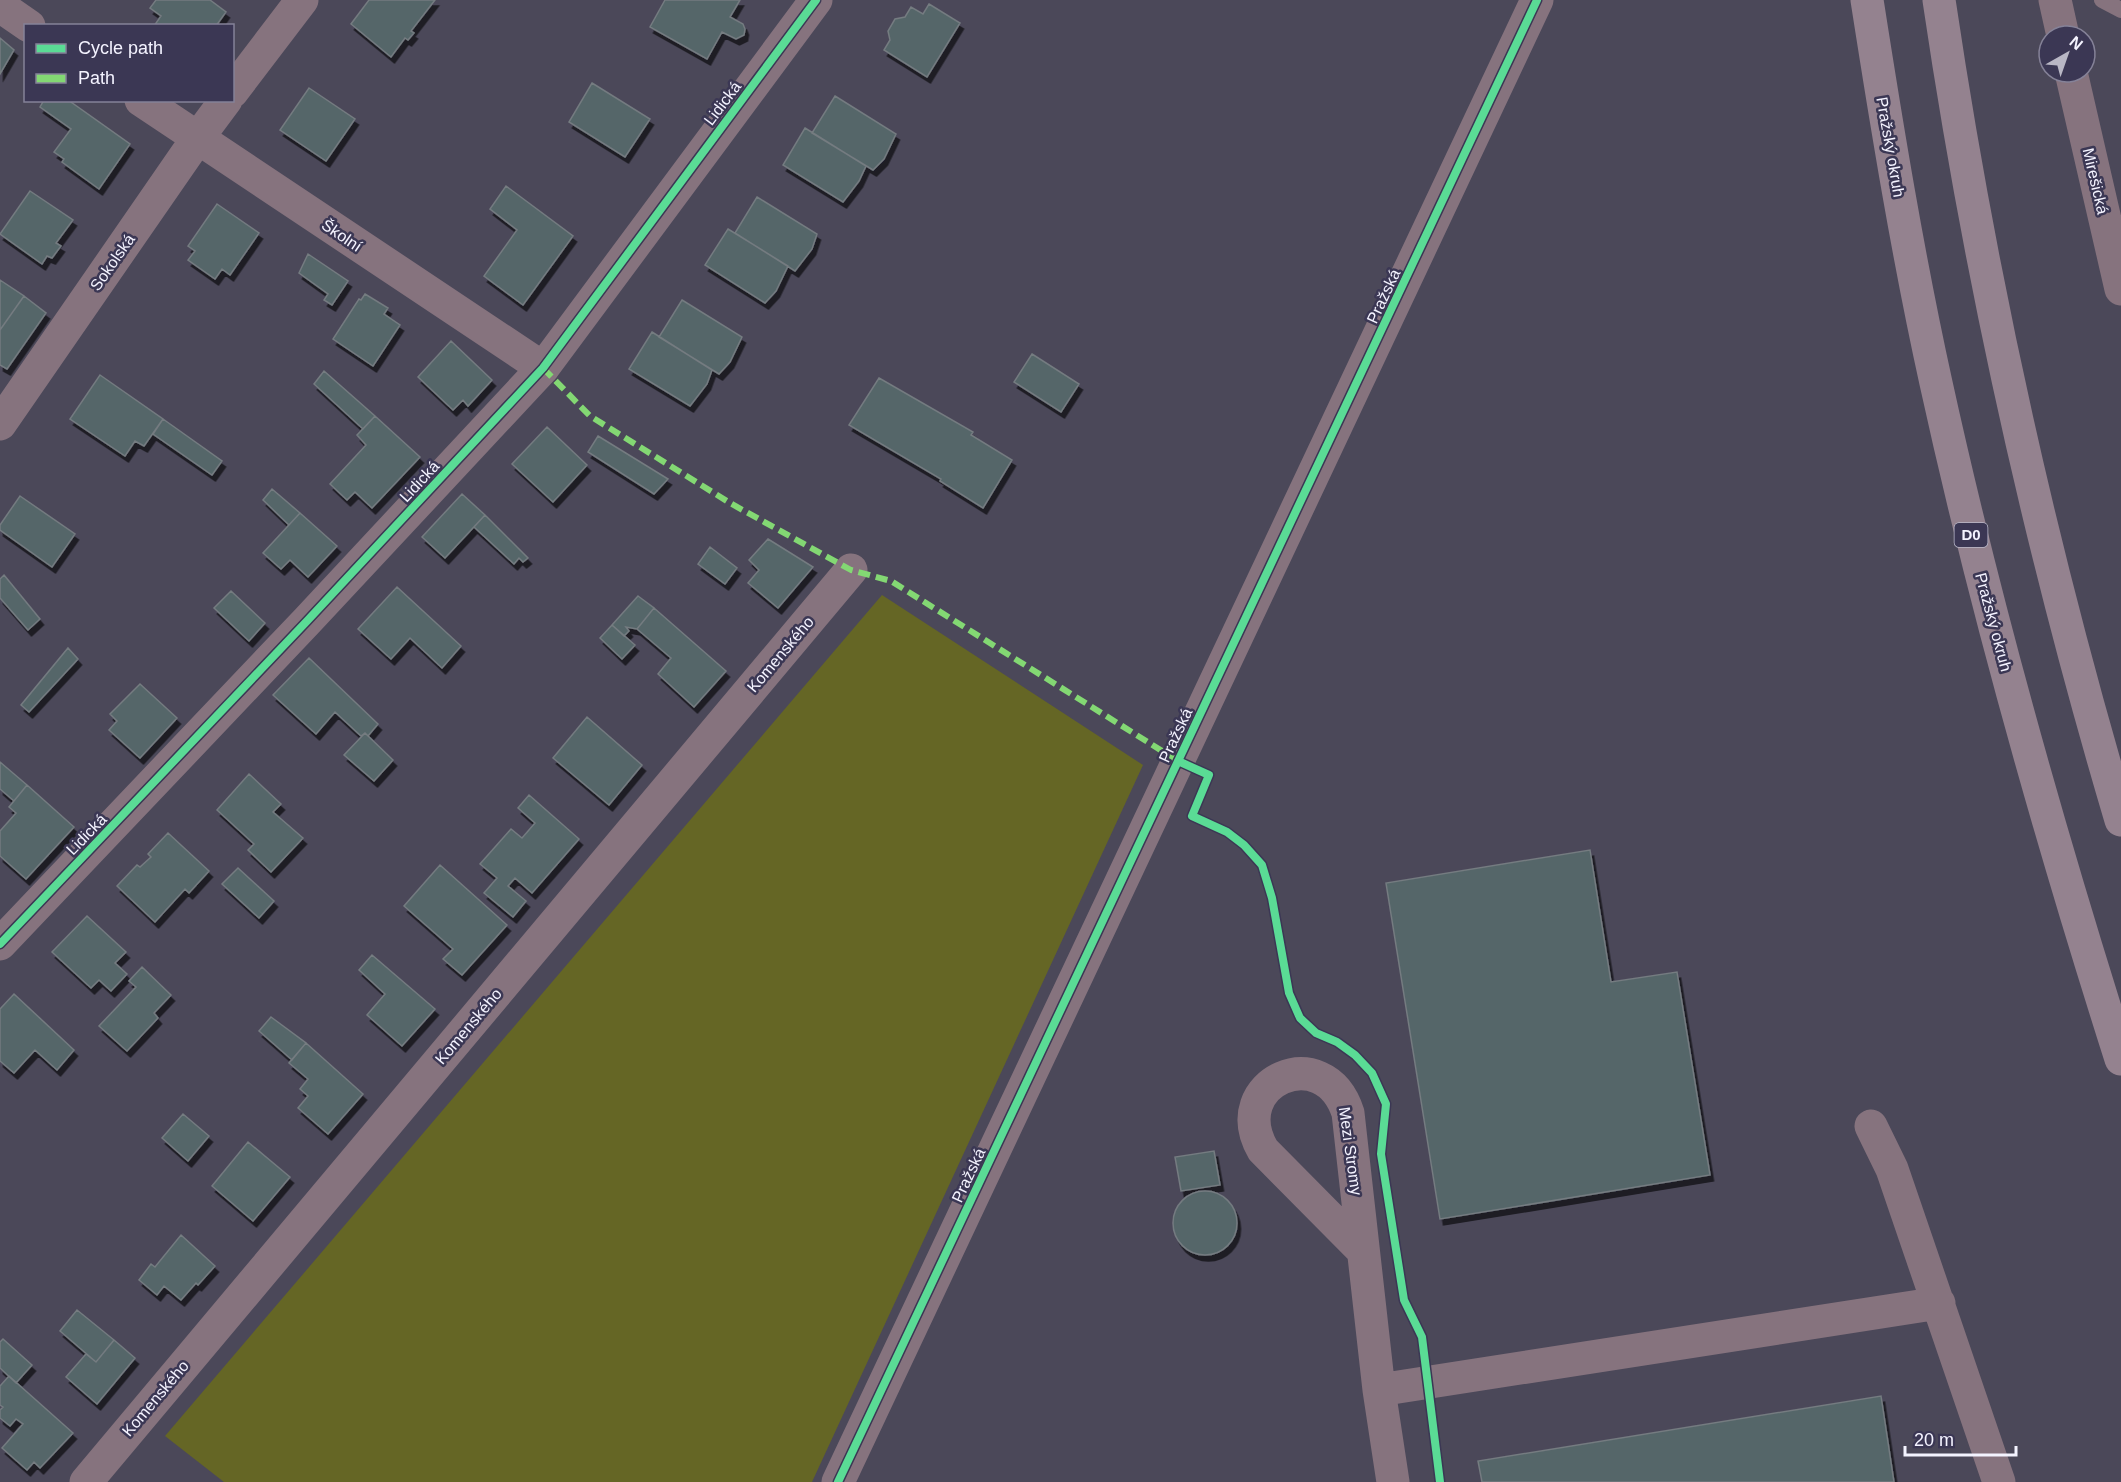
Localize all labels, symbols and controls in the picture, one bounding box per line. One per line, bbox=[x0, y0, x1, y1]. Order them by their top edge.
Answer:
legend bbox=[24, 24, 234, 102]
north arrow bbox=[2037, 24, 2097, 84]
text: N bbox=[2066, 33, 2086, 53]
text: Cycle path bbox=[78, 38, 163, 58]
text: Path bbox=[78, 68, 115, 88]
street label: Lidická bbox=[701, 78, 744, 128]
street label: Pražský okruh bbox=[1873, 96, 1908, 198]
street label: Mirešická bbox=[2080, 146, 2111, 216]
street label: Školní bbox=[319, 215, 366, 255]
street label: Sokolská bbox=[87, 231, 138, 294]
street label: Pražská bbox=[1364, 266, 1403, 326]
street label: Lidická bbox=[396, 457, 443, 505]
road number: D0 bbox=[1954, 523, 1988, 547]
street label: Pražský okruh bbox=[1972, 571, 2015, 673]
street label: Komenského bbox=[744, 613, 817, 696]
street label: Pražská bbox=[1156, 705, 1195, 765]
street label: Lidická bbox=[63, 810, 110, 858]
street label: Komenského bbox=[432, 985, 505, 1068]
street label: Mezi Stromy bbox=[1336, 1106, 1365, 1196]
street label: Pražská bbox=[949, 1145, 988, 1205]
street label: Komenského bbox=[119, 1357, 192, 1440]
scale bar bbox=[1905, 1419, 2016, 1457]
text: 20 m bbox=[1914, 1430, 1954, 1450]

